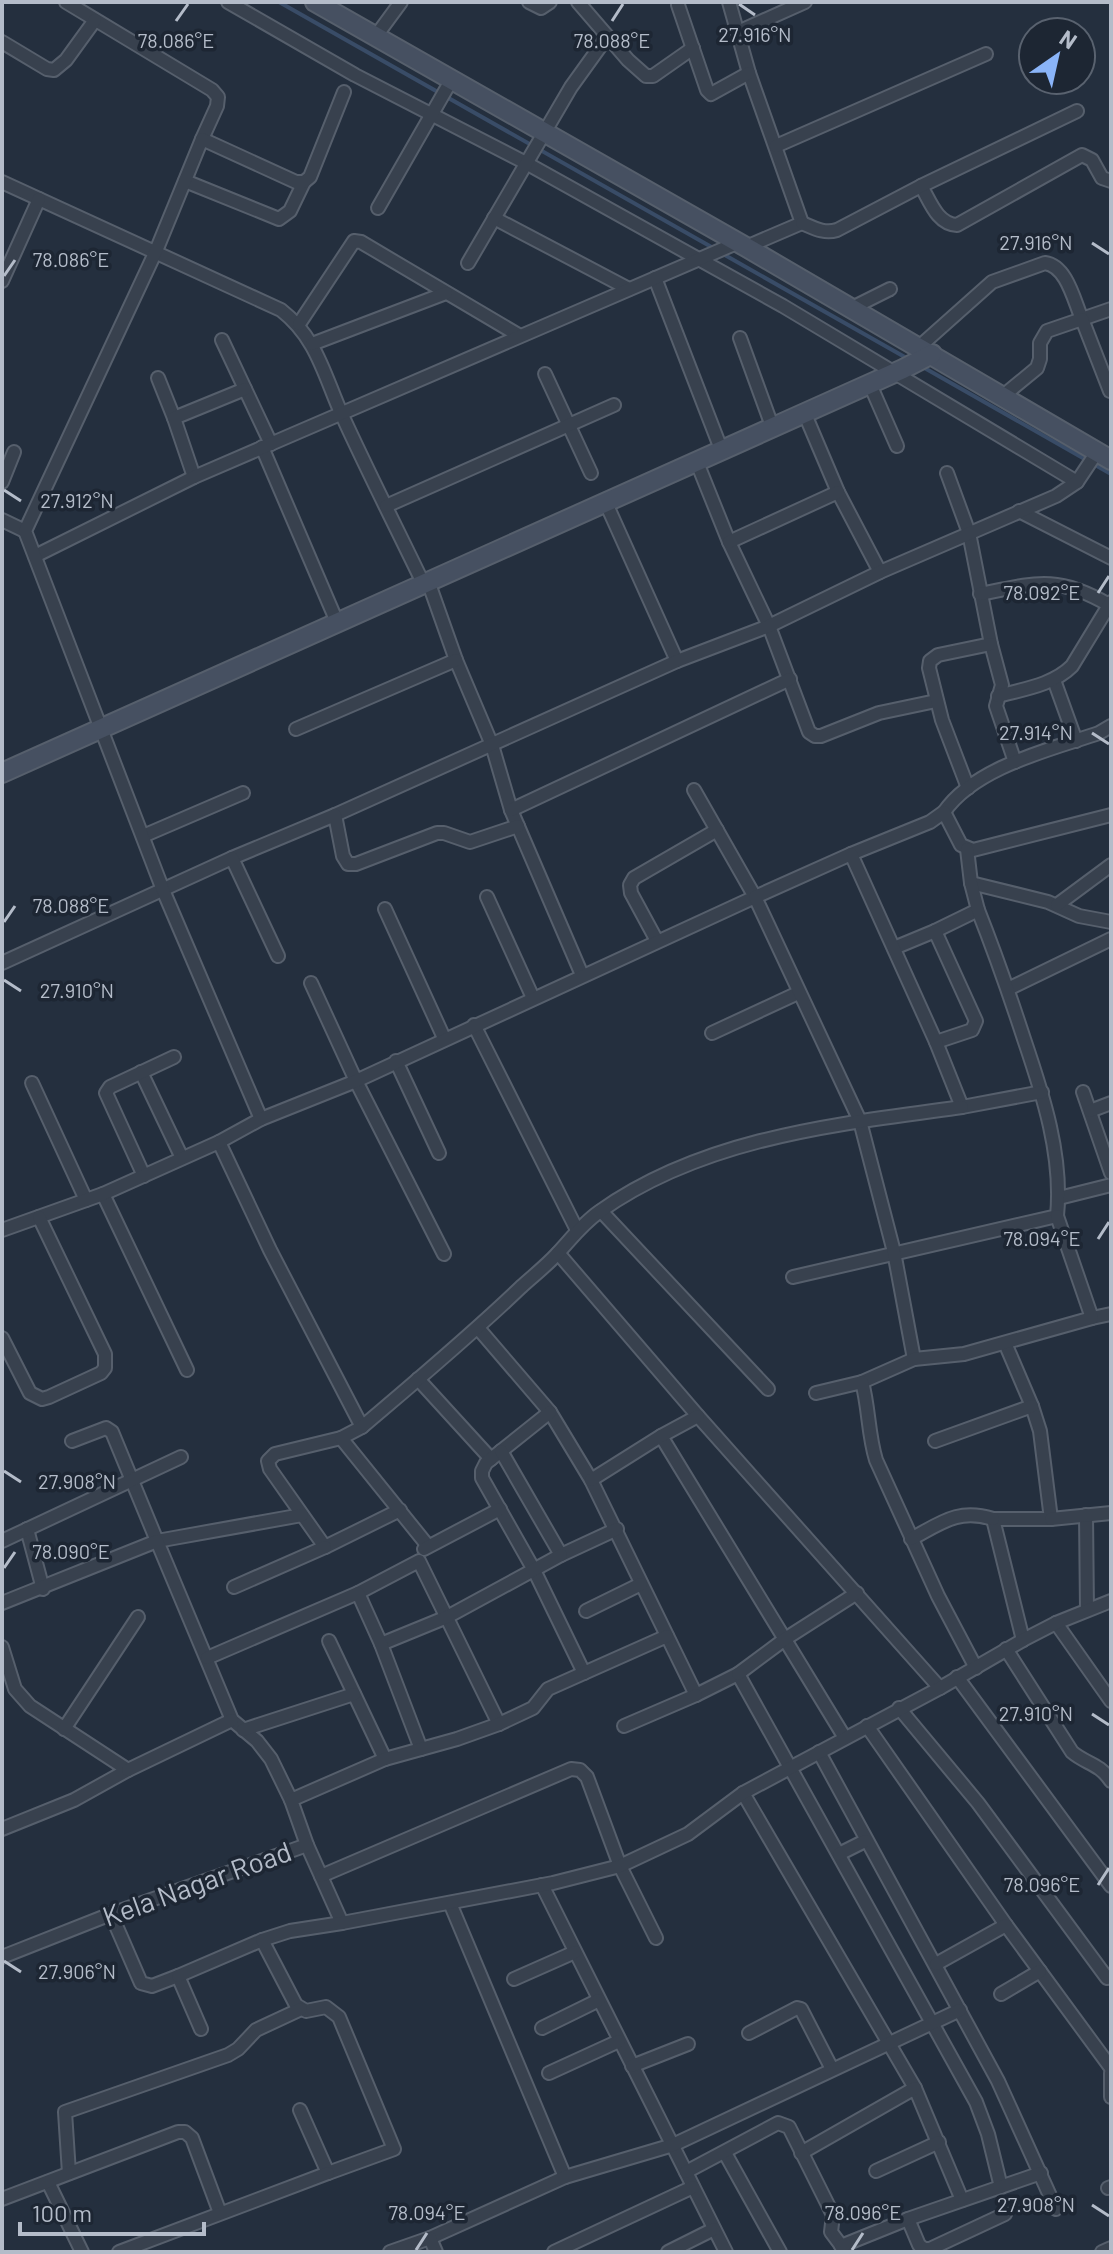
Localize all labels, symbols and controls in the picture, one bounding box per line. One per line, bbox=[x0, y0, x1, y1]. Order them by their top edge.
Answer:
north arrow bbox=[1017, 16, 1097, 96]
text: 27.916°N bbox=[718, 22, 792, 46]
text: N bbox=[1055, 24, 1082, 53]
text: 78.086°E bbox=[138, 28, 214, 52]
text: 78.088°E bbox=[574, 28, 650, 52]
text: 27.916°N bbox=[999, 230, 1073, 254]
text: 78.086°E bbox=[33, 247, 109, 271]
text: 27.912°N bbox=[40, 488, 114, 512]
text: 78.092°E bbox=[1004, 580, 1080, 604]
text: 27.914°N bbox=[999, 720, 1073, 744]
text: 78.088°E bbox=[33, 893, 109, 917]
text: 27.910°N bbox=[40, 978, 114, 1002]
text: 78.094°E bbox=[1003, 1226, 1081, 1250]
text: 27.908°N bbox=[38, 1469, 116, 1493]
text: 78.090°E bbox=[32, 1539, 110, 1563]
text: 27.910°N bbox=[999, 1701, 1073, 1725]
street label: Kela Nagar Road bbox=[98, 1833, 296, 1933]
text: 78.096°E bbox=[1004, 1872, 1080, 1896]
text: 27.906°N bbox=[38, 1959, 116, 1983]
scale bar bbox=[20, 2186, 204, 2236]
text: 27.908°N bbox=[997, 2192, 1075, 2216]
text: 100 m bbox=[32, 2198, 92, 2227]
text: 78.094°E bbox=[388, 2200, 466, 2224]
text: 78.096°E bbox=[825, 2200, 901, 2224]

